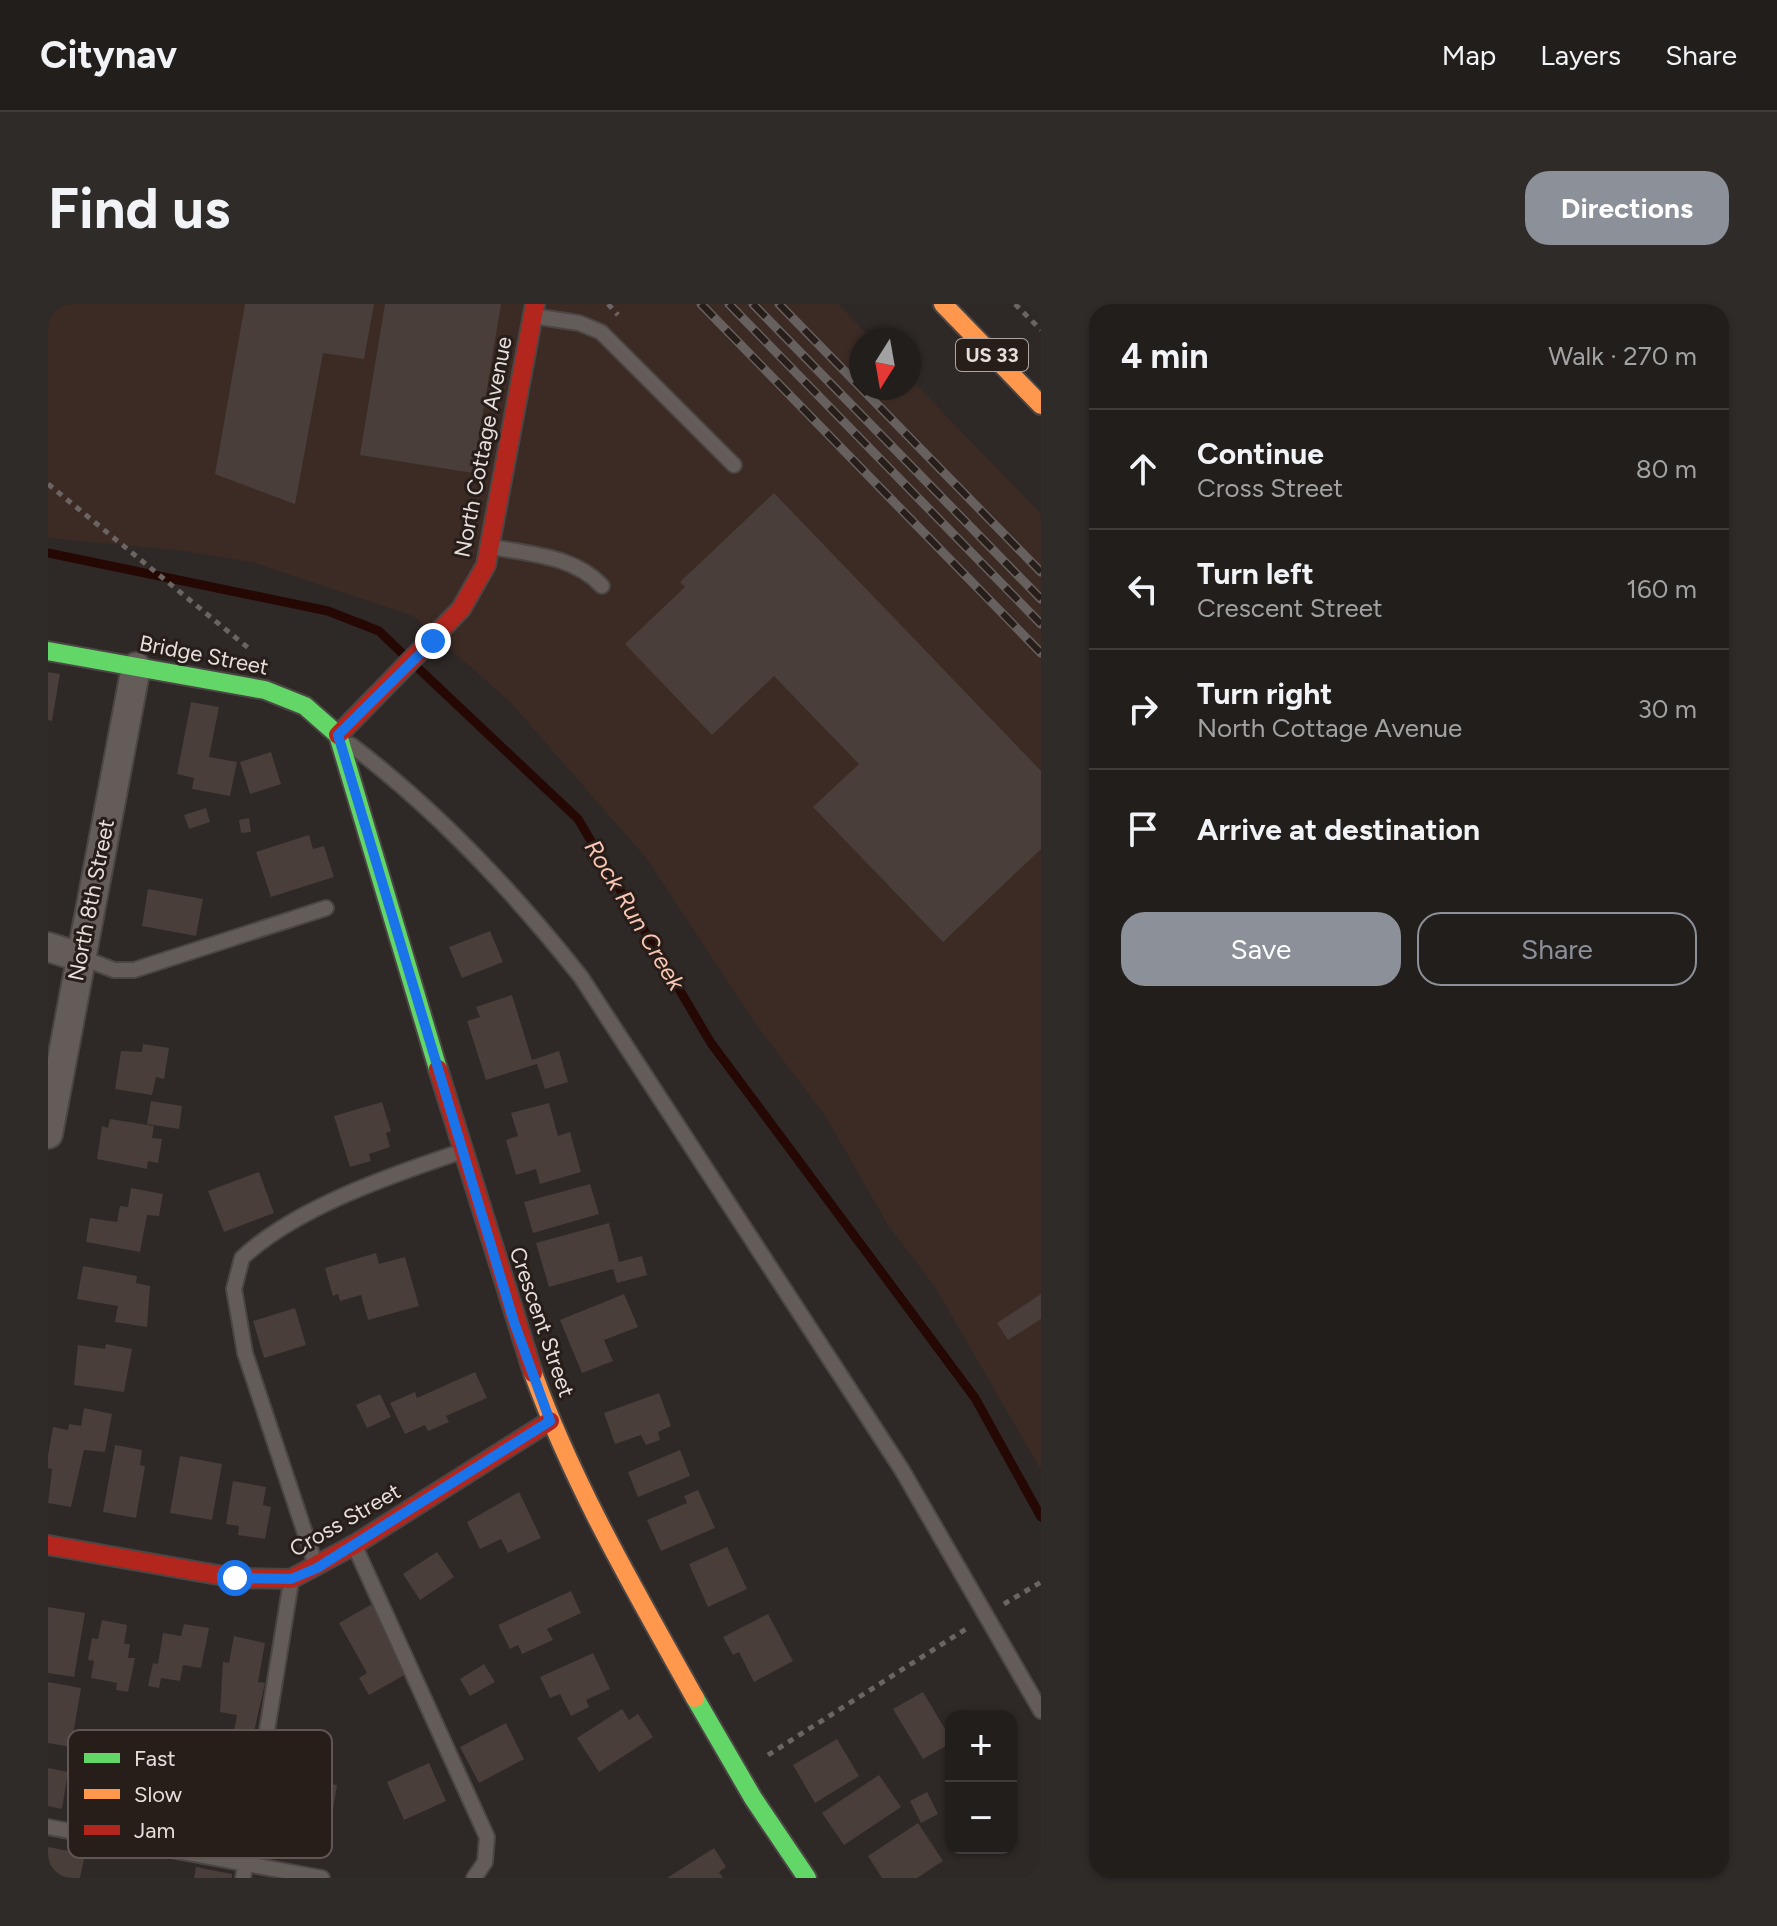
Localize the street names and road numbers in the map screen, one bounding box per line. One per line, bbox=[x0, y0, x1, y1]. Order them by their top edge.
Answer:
street label: North Cottage Avenue bbox=[448, 334, 518, 560]
road number: US 33 bbox=[956, 339, 1028, 371]
street label: Bridge Street bbox=[137, 629, 271, 681]
street label: North 8th Street bbox=[62, 817, 120, 983]
street label: Crescent Street bbox=[504, 1243, 580, 1401]
street label: Cross Street bbox=[285, 1477, 405, 1563]

